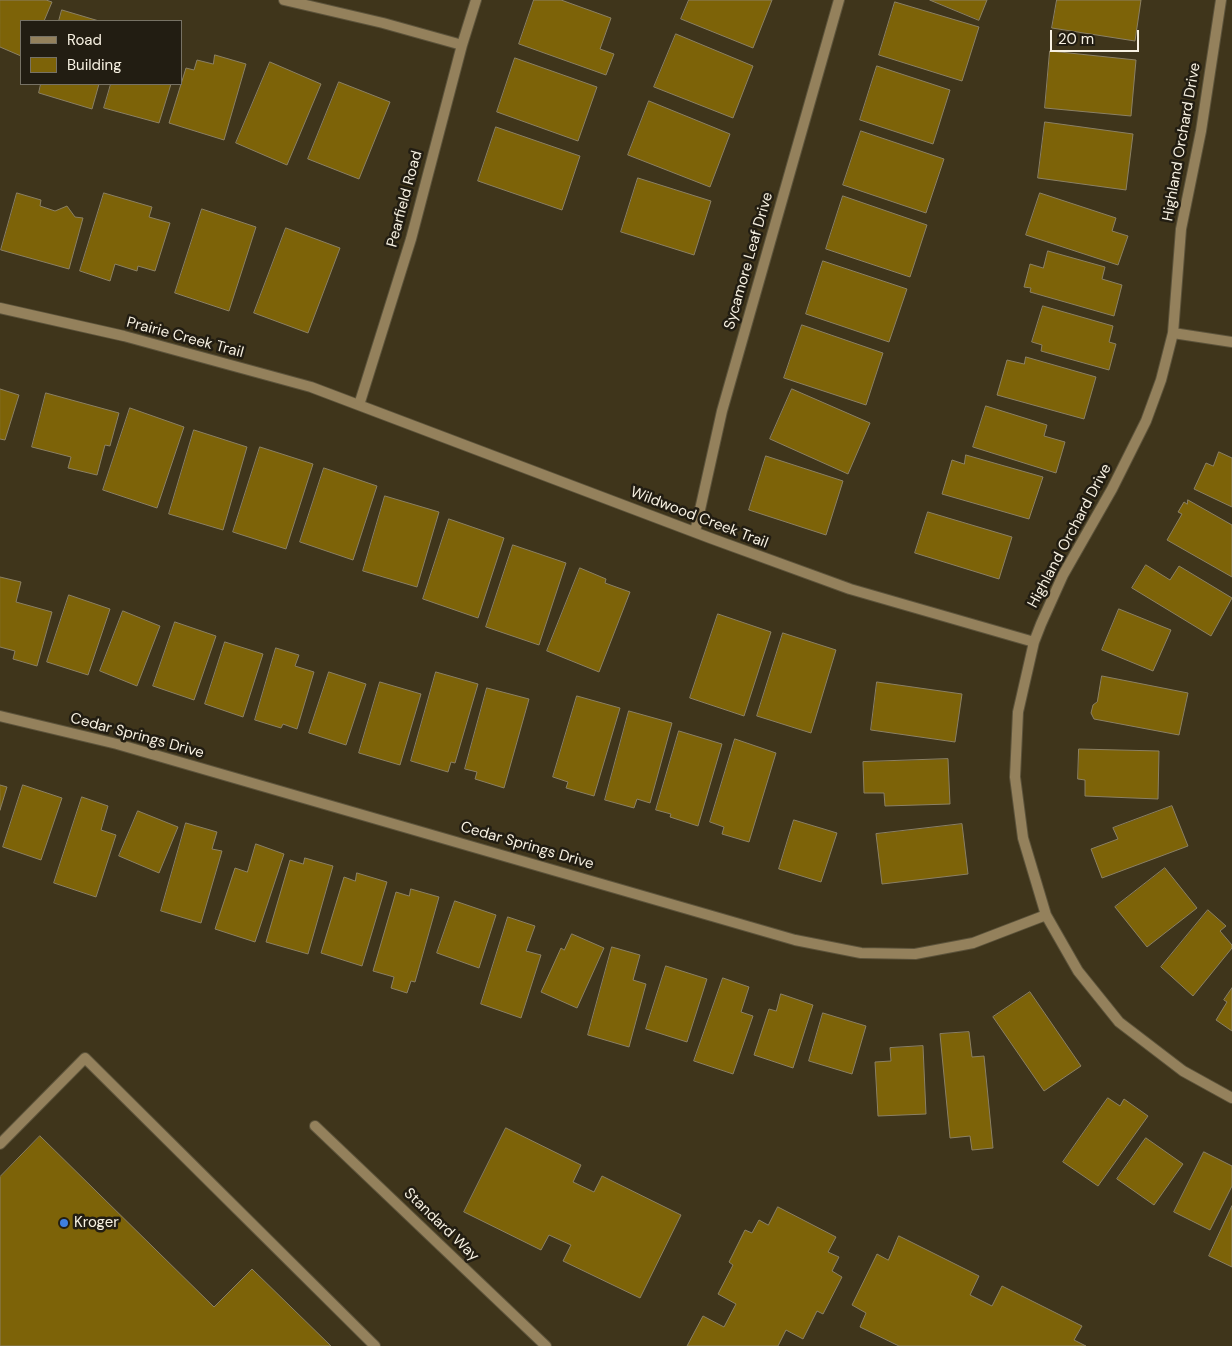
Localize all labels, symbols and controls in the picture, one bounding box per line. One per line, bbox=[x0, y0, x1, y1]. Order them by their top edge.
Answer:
legend bbox=[20, 20, 182, 85]
scale bar bbox=[1052, 20, 1141, 52]
text: 20 m bbox=[1058, 29, 1094, 49]
text: Road bbox=[67, 30, 102, 50]
text: Building bbox=[67, 55, 122, 75]
street label: Highland Orchard Drive bbox=[1159, 61, 1205, 223]
street label: Pearfield Road bbox=[383, 149, 427, 249]
street label: Sycamore Leaf Drive bbox=[721, 190, 777, 332]
street label: Prairie Creek Trail bbox=[124, 314, 246, 362]
street label: Highland Orchard Drive bbox=[1024, 461, 1116, 611]
street label: Wildwood Creek Trail bbox=[628, 483, 770, 553]
street label: Cedar Springs Drive bbox=[68, 709, 206, 763]
street label: Cedar Springs Drive bbox=[458, 818, 596, 874]
street label: Standard Way bbox=[400, 1185, 482, 1265]
place label: Kroger bbox=[74, 1214, 119, 1232]
marker: Kroger bbox=[58, 1217, 70, 1229]

